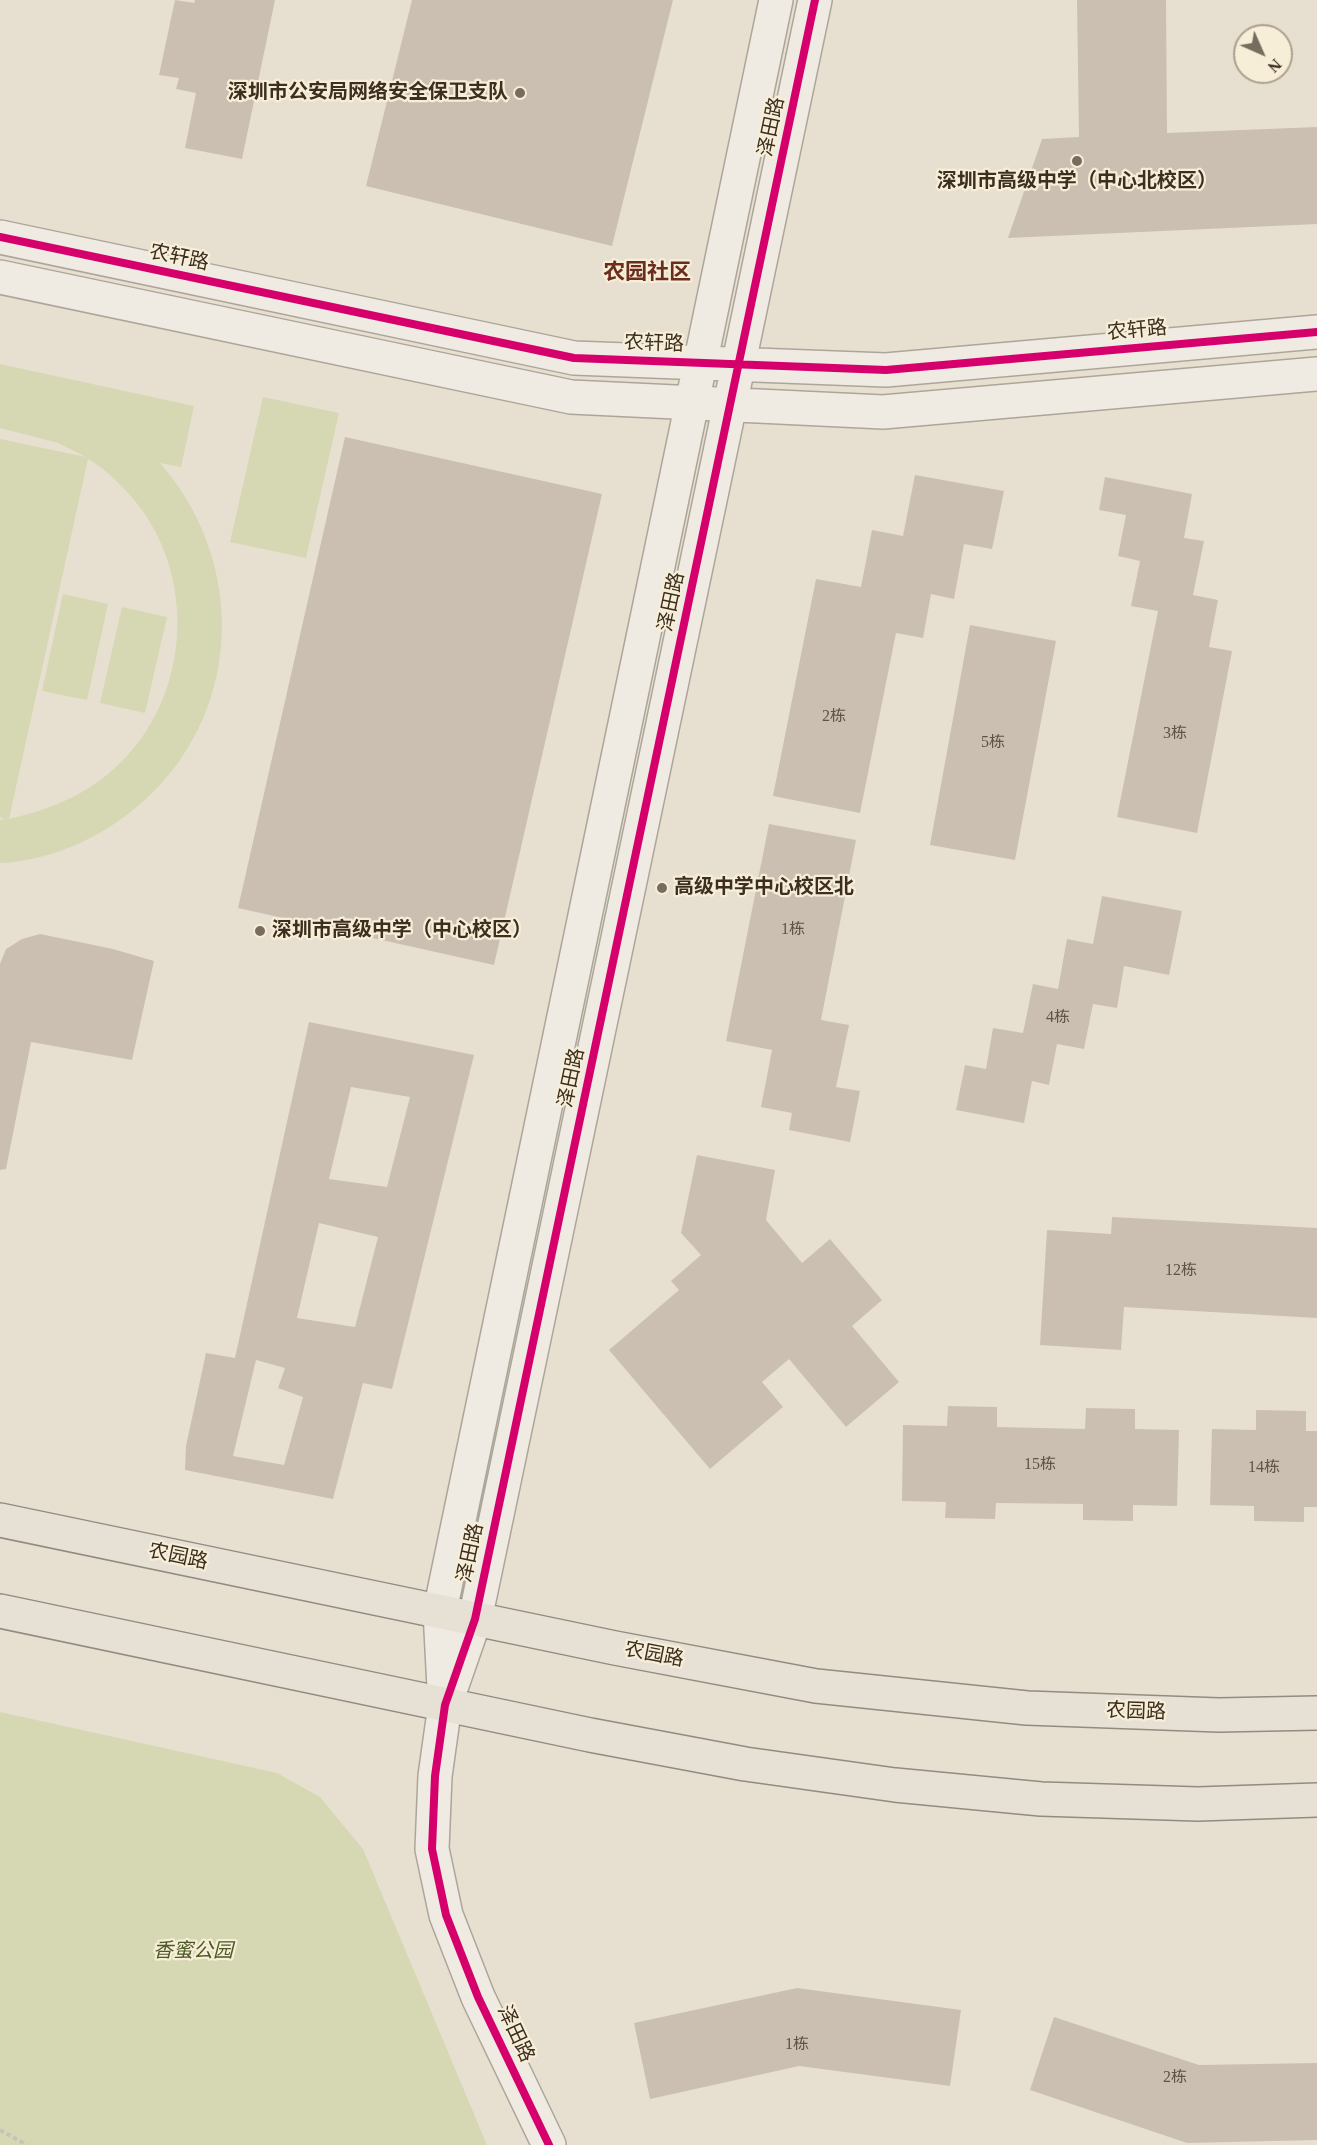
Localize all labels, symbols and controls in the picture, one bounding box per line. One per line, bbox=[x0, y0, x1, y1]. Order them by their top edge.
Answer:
north arrow bbox=[1233, 24, 1293, 84]
text: N bbox=[1265, 56, 1285, 76]
place label: 深圳市公安局网络安全保卫支队 bbox=[228, 81, 508, 105]
marker: 深圳市公安局网络安全保卫支队 bbox=[513, 86, 527, 100]
street label: 泽田路 bbox=[754, 95, 790, 159]
marker: 深圳市高级中学（中心北校区） bbox=[1070, 154, 1084, 168]
place label: 深圳市高级中学（中心北校区） bbox=[937, 170, 1217, 194]
street label: 农轩路 bbox=[147, 240, 211, 276]
district label: 农园社区 bbox=[603, 260, 691, 286]
street label: 农轩路 bbox=[1106, 316, 1168, 346]
street label: 农轩路 bbox=[624, 331, 684, 357]
street label: 泽田路 bbox=[654, 570, 690, 634]
house number: 2栋 bbox=[822, 707, 846, 727]
house number: 3栋 bbox=[1163, 724, 1187, 744]
house number: 5栋 bbox=[981, 733, 1005, 753]
place label: 高级中学中心校区北 bbox=[674, 876, 854, 900]
marker: 高级中学中心校区北 bbox=[655, 881, 669, 895]
place label: 深圳市高级中学（中心校区） bbox=[272, 919, 532, 943]
house number: 1栋 bbox=[781, 920, 805, 940]
marker: 深圳市高级中学（中心校区） bbox=[253, 924, 267, 938]
house number: 4栋 bbox=[1046, 1008, 1070, 1028]
street label: 泽田路 bbox=[554, 1046, 590, 1110]
house number: 12栋 bbox=[1165, 1261, 1197, 1281]
house number: 15栋 bbox=[1024, 1455, 1056, 1475]
house number: 14栋 bbox=[1248, 1458, 1280, 1478]
street label: 泽田路 bbox=[453, 1521, 489, 1585]
street label: 农园路 bbox=[146, 1539, 210, 1575]
street label: 农园路 bbox=[622, 1637, 686, 1673]
street label: 农园路 bbox=[1106, 1699, 1166, 1725]
park label: 香蜜公园 bbox=[153, 1940, 233, 1964]
street label: 泽田路 bbox=[491, 2002, 539, 2066]
house number: 1栋 bbox=[785, 2035, 809, 2055]
house number: 2栋 bbox=[1163, 2068, 1187, 2088]

